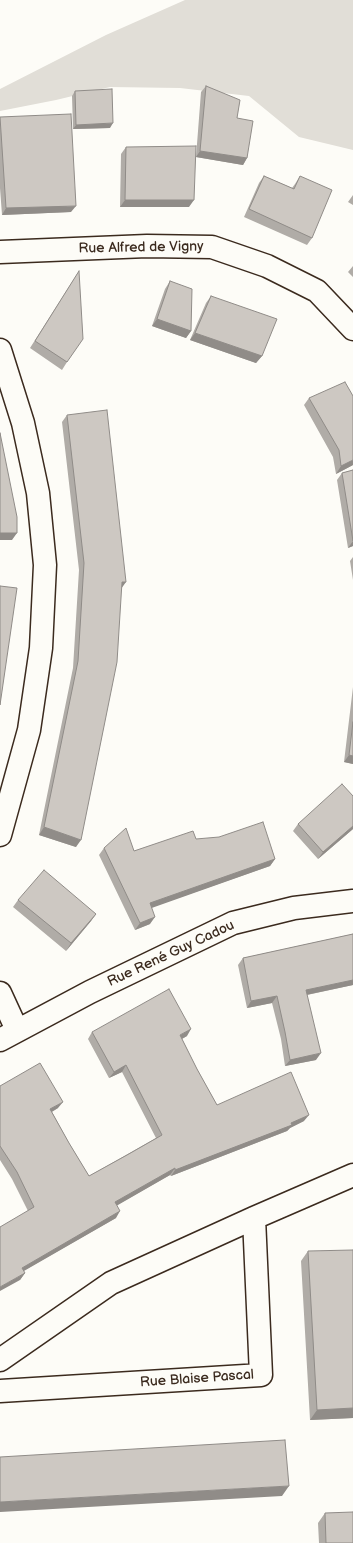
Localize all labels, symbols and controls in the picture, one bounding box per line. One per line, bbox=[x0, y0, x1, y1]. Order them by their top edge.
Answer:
street label: Rue Alfred de Vigny bbox=[78, 239, 204, 257]
street label: Rue René Guy Cadou bbox=[105, 917, 237, 991]
street label: Rue Blaise Pascal bbox=[139, 1367, 255, 1391]

